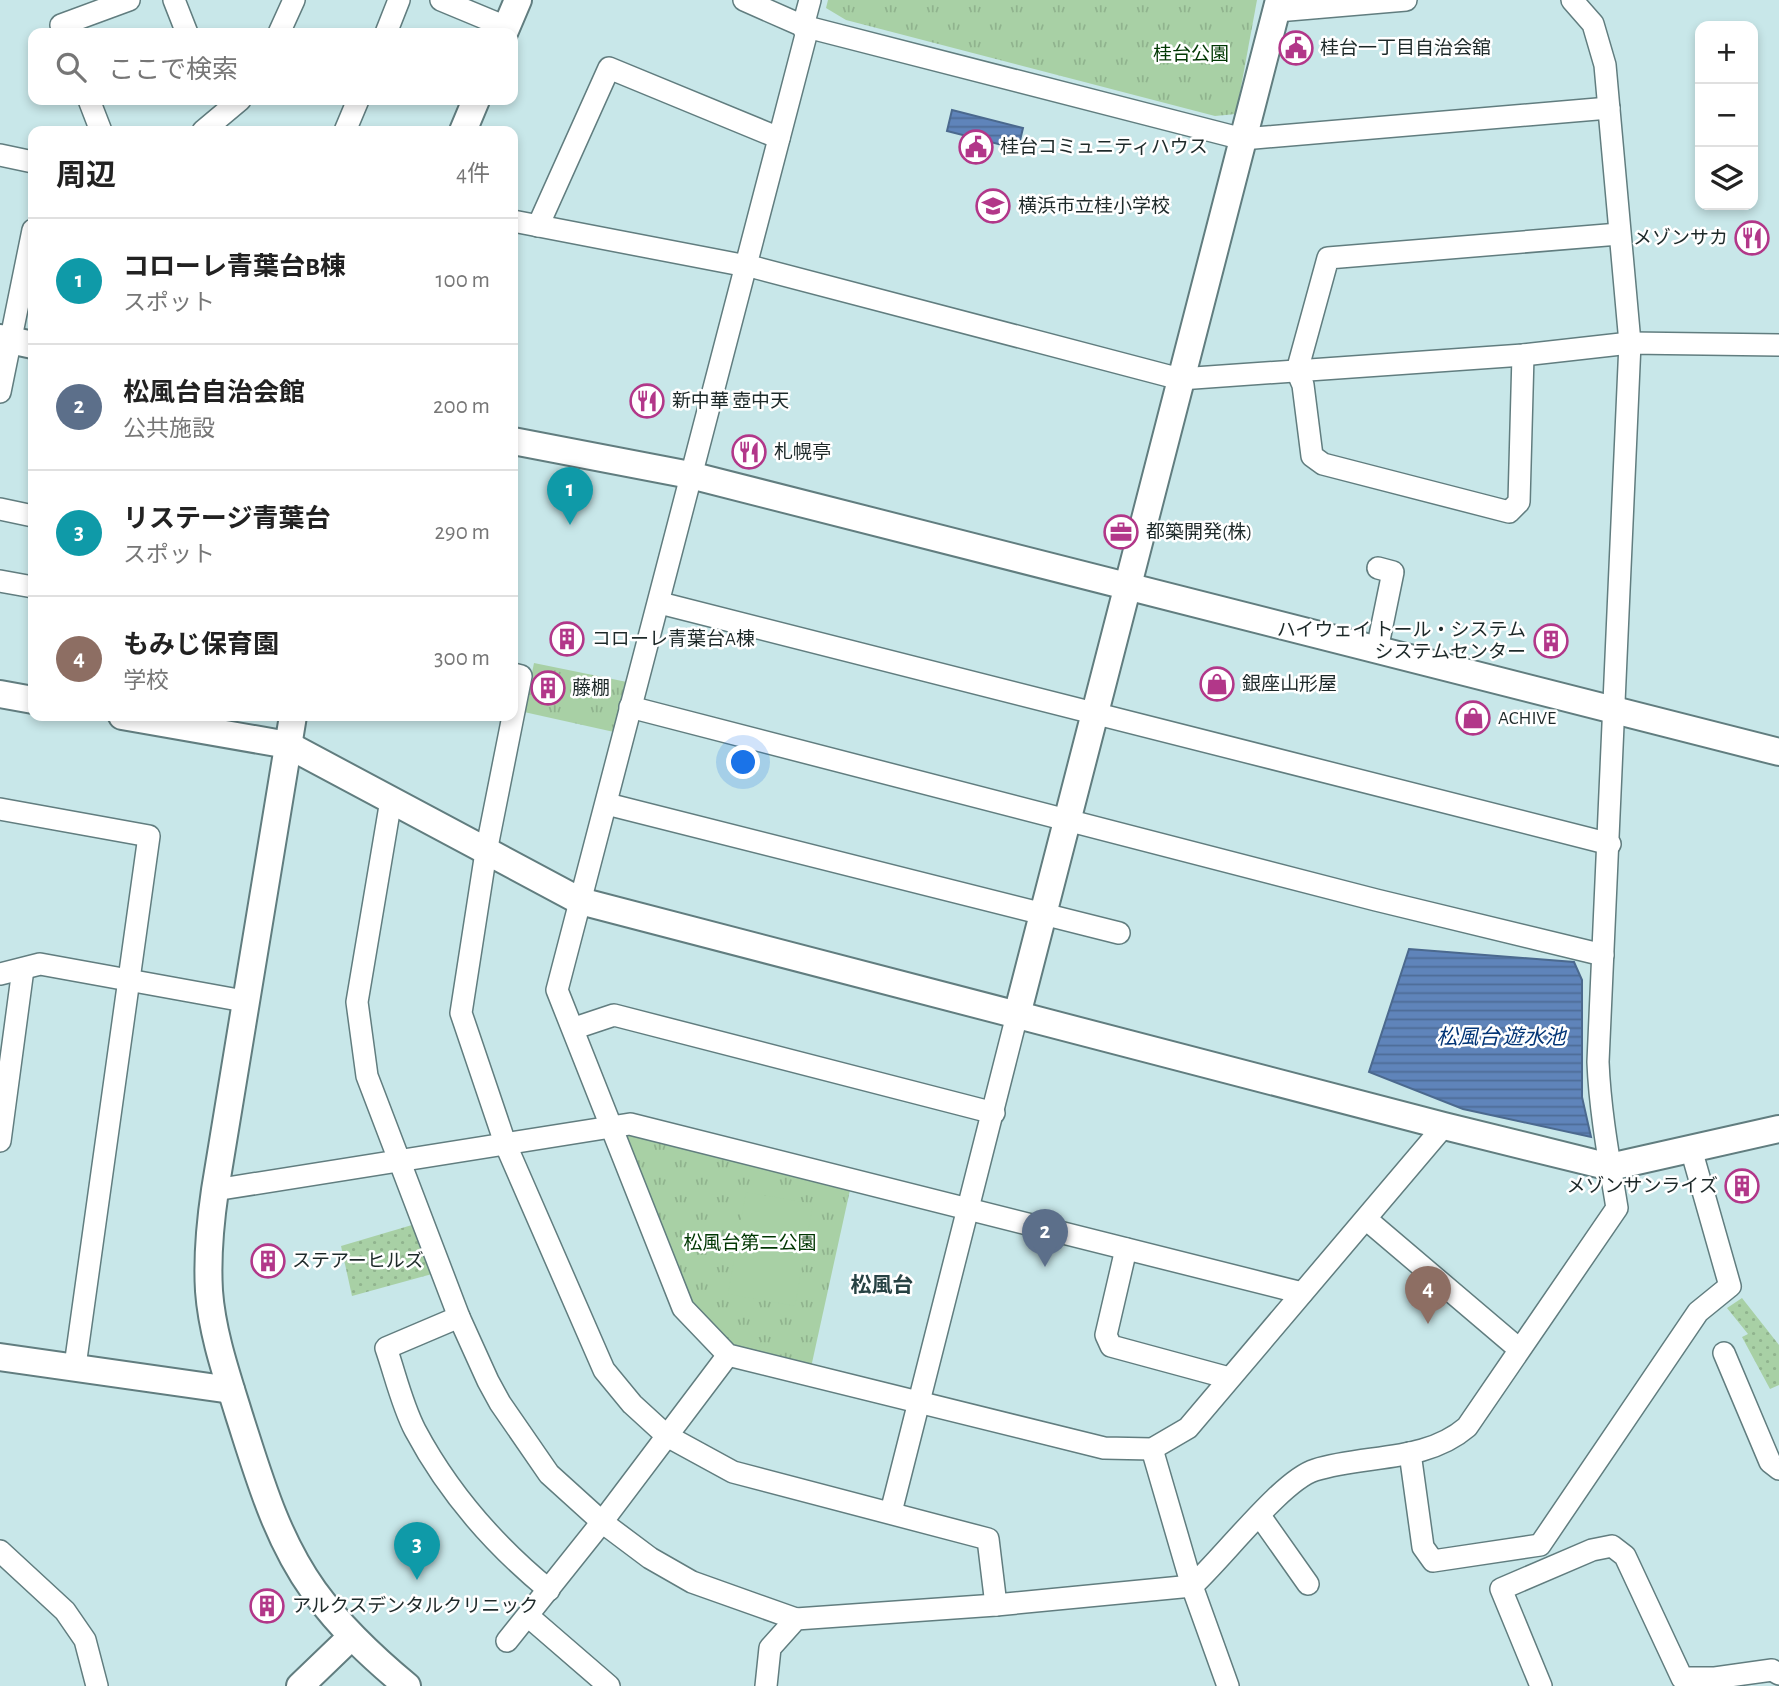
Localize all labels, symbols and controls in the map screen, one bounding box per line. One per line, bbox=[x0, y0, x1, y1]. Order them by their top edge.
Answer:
map controls bbox=[1695, 21, 1758, 210]
button: + bbox=[1695, 21, 1758, 84]
search box bbox=[28, 28, 518, 105]
public building icon: 桂台一丁目自治会舘 bbox=[1277, 29, 1315, 67]
place label: 桂台一丁目自治会舘 bbox=[1320, 37, 1491, 58]
park label: 桂台公園 bbox=[1153, 43, 1229, 64]
icon: search bbox=[52, 48, 90, 86]
text: ここで検索 bbox=[108, 57, 238, 83]
button: − bbox=[1695, 84, 1758, 147]
public building icon: 桂台コミュニティハウス bbox=[957, 128, 995, 166]
place label: 桂台コミュニティハウス bbox=[1000, 136, 1208, 157]
button: layers bbox=[1695, 147, 1758, 210]
text: 周辺 bbox=[56, 161, 116, 191]
text: 4件 bbox=[456, 163, 490, 186]
school or university icon: 横浜市立桂小学校 bbox=[974, 187, 1012, 225]
place label: 横浜市立桂小学校 bbox=[1018, 195, 1170, 216]
restaurant icon: メゾンサカ bbox=[1733, 219, 1771, 257]
place label: メゾンサカ bbox=[1633, 227, 1728, 248]
text: コローレ青葉台B棟 bbox=[123, 254, 346, 280]
text: 1 bbox=[75, 269, 83, 292]
text: 100 m bbox=[436, 269, 490, 292]
text: スポット bbox=[123, 292, 215, 315]
text: 松風台自治会館 bbox=[123, 380, 305, 406]
restaurant icon: 新中華 壺中天 bbox=[628, 382, 666, 420]
place label: 新中華 壺中天 bbox=[672, 391, 789, 411]
text: 2 bbox=[74, 395, 84, 418]
text: 200 m bbox=[433, 395, 490, 418]
text: 公共施設 bbox=[123, 418, 215, 441]
restaurant icon: 札幌亭 bbox=[730, 433, 768, 471]
place label: 札幌亭 bbox=[774, 441, 831, 462]
pin: 1 bbox=[547, 467, 593, 525]
text: リステージ青葉台 bbox=[123, 506, 330, 532]
office icon: 都築開発(株) bbox=[1102, 513, 1140, 551]
text: 3 bbox=[74, 521, 84, 544]
text: 290 m bbox=[434, 521, 490, 544]
place label: 都築開発(株) bbox=[1146, 521, 1252, 542]
text: スポット bbox=[123, 544, 215, 567]
building icon: コローレ青葉台A棟 bbox=[548, 620, 586, 658]
place label: ハイウェイ トール・システム システムセンター bbox=[1277, 620, 1526, 662]
building icon: ハイウェイ トール・システム システムセンター bbox=[1532, 622, 1570, 660]
place label: コローレ青葉台A棟 bbox=[592, 628, 755, 649]
text: もみじ保育園 bbox=[123, 632, 279, 658]
text: 4 bbox=[73, 647, 85, 670]
text: 300 m bbox=[434, 647, 490, 670]
shop icon: 銀座山形屋 bbox=[1198, 665, 1236, 703]
building icon: 藤棚 bbox=[529, 669, 567, 707]
text: 学校 bbox=[123, 670, 169, 693]
place label: 銀座山形屋 bbox=[1242, 674, 1337, 694]
place label: 藤棚 bbox=[572, 677, 610, 698]
shop icon: ACHIVE bbox=[1454, 699, 1492, 737]
place label: ACHIVE bbox=[1498, 709, 1556, 728]
your location bbox=[726, 745, 760, 779]
water label: 松風台 遊水池 bbox=[1436, 1026, 1568, 1048]
building icon: メゾンサンライズ bbox=[1723, 1167, 1761, 1205]
place label: メゾンサンライズ bbox=[1567, 1175, 1718, 1196]
pin: 2 bbox=[1022, 1209, 1068, 1267]
park label: 松風台第二公園 bbox=[683, 1232, 817, 1253]
building icon: ステアーヒルズ bbox=[249, 1242, 287, 1280]
place label: ステアーヒルズ bbox=[292, 1250, 424, 1271]
pin: 4 bbox=[1405, 1266, 1451, 1324]
district label: 松風台 bbox=[851, 1274, 914, 1296]
pin: 3 bbox=[394, 1522, 440, 1580]
building icon: アルクスデンタルクリニック bbox=[248, 1587, 286, 1625]
place label: アルクスデンタルクリニック bbox=[292, 1595, 538, 1616]

